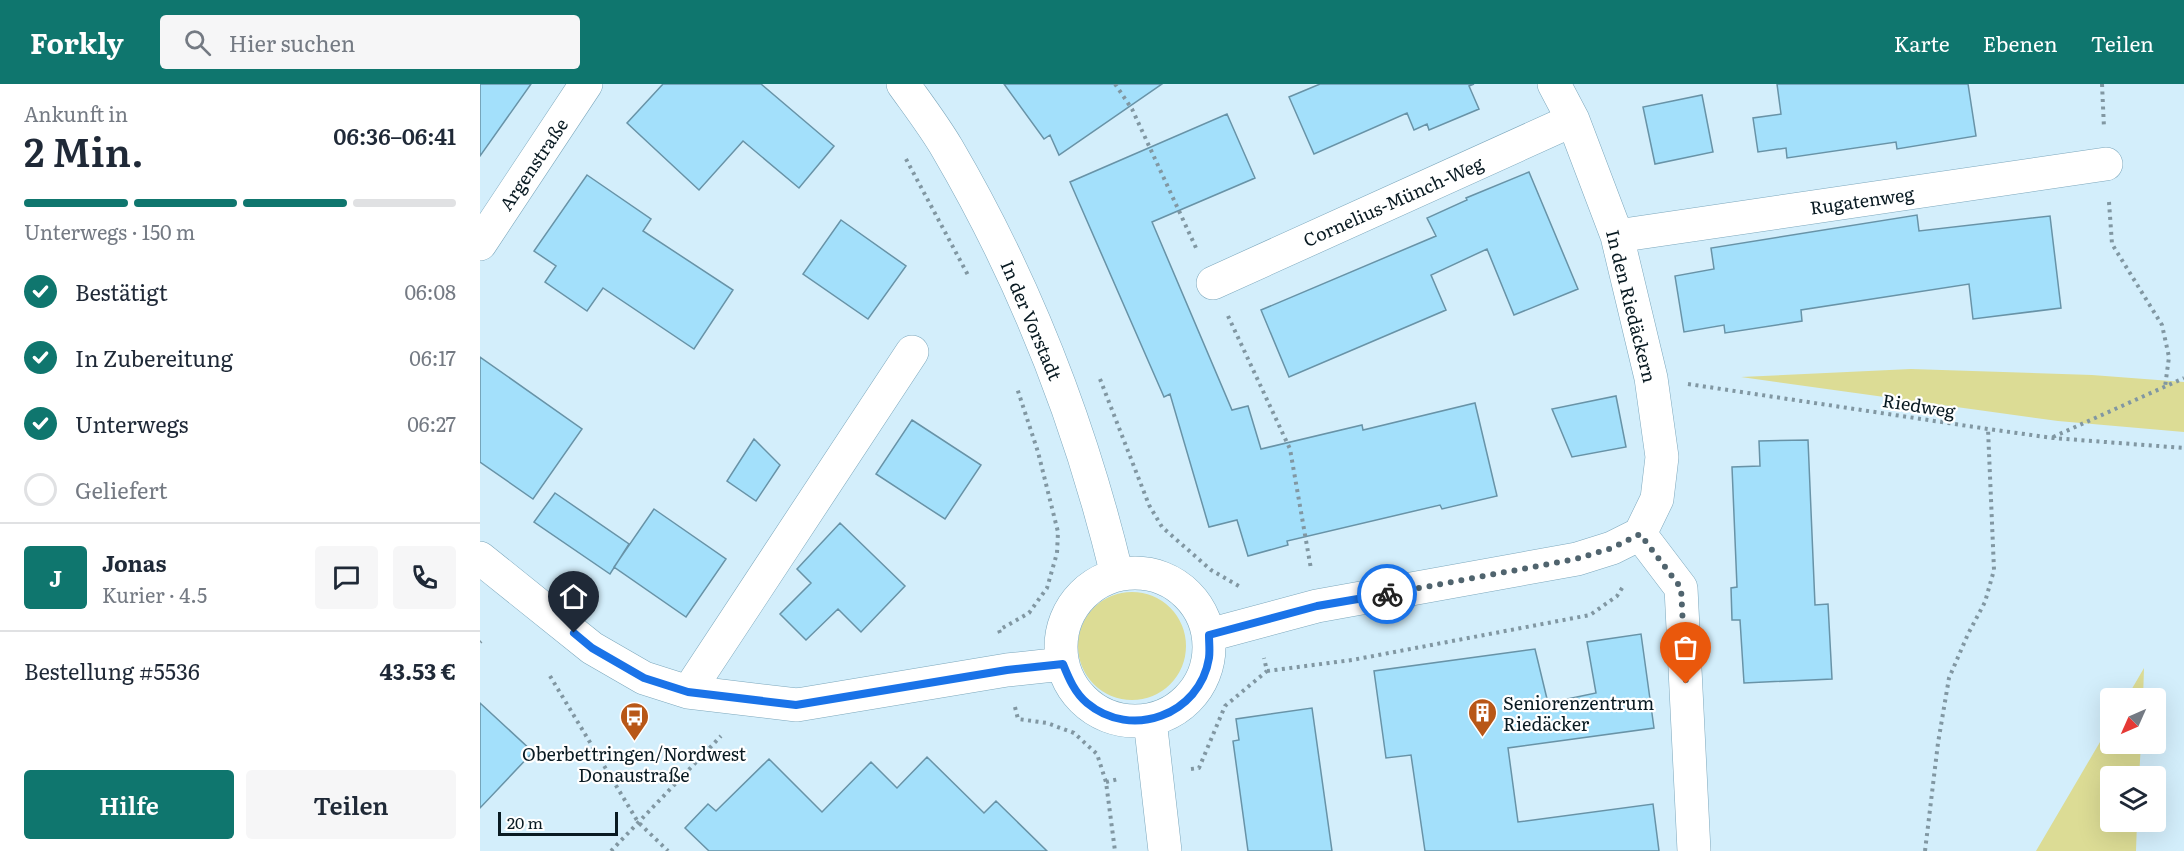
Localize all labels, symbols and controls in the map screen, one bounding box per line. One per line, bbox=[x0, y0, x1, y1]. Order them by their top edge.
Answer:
search box bbox=[160, 15, 580, 69]
text: Forkly bbox=[30, 21, 124, 63]
icon: search bbox=[181, 26, 214, 59]
text: Hier suchen bbox=[229, 26, 355, 59]
text: Karte bbox=[1894, 27, 1950, 58]
text: Ebenen bbox=[1983, 27, 2058, 58]
text: Teilen bbox=[2091, 27, 2154, 58]
text: Ankunft in bbox=[24, 98, 128, 128]
street label: Argenstraße bbox=[492, 112, 574, 216]
text: 06:36–06:41 bbox=[333, 119, 456, 152]
text: 2 Min. bbox=[24, 121, 144, 179]
street label: Cornelius-Münch-Weg bbox=[1299, 149, 1488, 253]
street label: Rugatenweg bbox=[1808, 179, 1917, 221]
text: Unterwegs · 150 m bbox=[24, 216, 195, 246]
street label: In den Riedäckern bbox=[1600, 227, 1664, 385]
street label: In der Vorstadt bbox=[995, 256, 1070, 385]
icon: check bbox=[24, 275, 57, 308]
text: Bestätigt bbox=[75, 275, 168, 308]
text: 06:08 bbox=[404, 276, 456, 306]
icon: check bbox=[24, 341, 57, 374]
text: In Zubereitung bbox=[75, 341, 233, 374]
text: 06:17 bbox=[409, 342, 456, 372]
street label: Riedweg bbox=[1880, 386, 1958, 424]
icon: check bbox=[24, 407, 57, 440]
text: Unterwegs bbox=[75, 407, 188, 440]
text: 06:27 bbox=[407, 408, 456, 438]
text: Geliefert bbox=[75, 473, 168, 506]
text: Jonas bbox=[102, 546, 166, 579]
button: chat bbox=[315, 546, 378, 609]
button: phone bbox=[393, 546, 456, 609]
text: J bbox=[49, 561, 62, 594]
courier bbox=[1357, 564, 1417, 624]
pin bbox=[548, 571, 599, 633]
icon: bike bbox=[1371, 578, 1404, 611]
text: Kurier · 4.5 bbox=[102, 579, 207, 609]
icon: home bbox=[557, 580, 590, 613]
pin bbox=[1660, 622, 1711, 684]
icon: bag bbox=[1669, 631, 1702, 664]
text: Bestellung #5536 bbox=[24, 654, 200, 687]
text: 43.53 € bbox=[379, 654, 456, 687]
north arrow bbox=[2100, 688, 2166, 754]
map controls bbox=[2100, 688, 2166, 832]
place label: Seniorenzentrum Riedäcker bbox=[1503, 689, 1654, 737]
building icon: Seniorenzentrum Riedäcker bbox=[1466, 696, 1498, 738]
bus stop icon: Oberbettringen/Nordwest Donaustraße bbox=[618, 700, 650, 742]
place label: Oberbettringen/Nordwest Donaustraße bbox=[522, 740, 747, 788]
button: layers bbox=[2100, 766, 2166, 832]
button: Hilfe bbox=[24, 770, 234, 839]
button: Teilen bbox=[246, 770, 456, 839]
scale bar bbox=[498, 809, 618, 836]
text: 20 m bbox=[507, 810, 543, 834]

